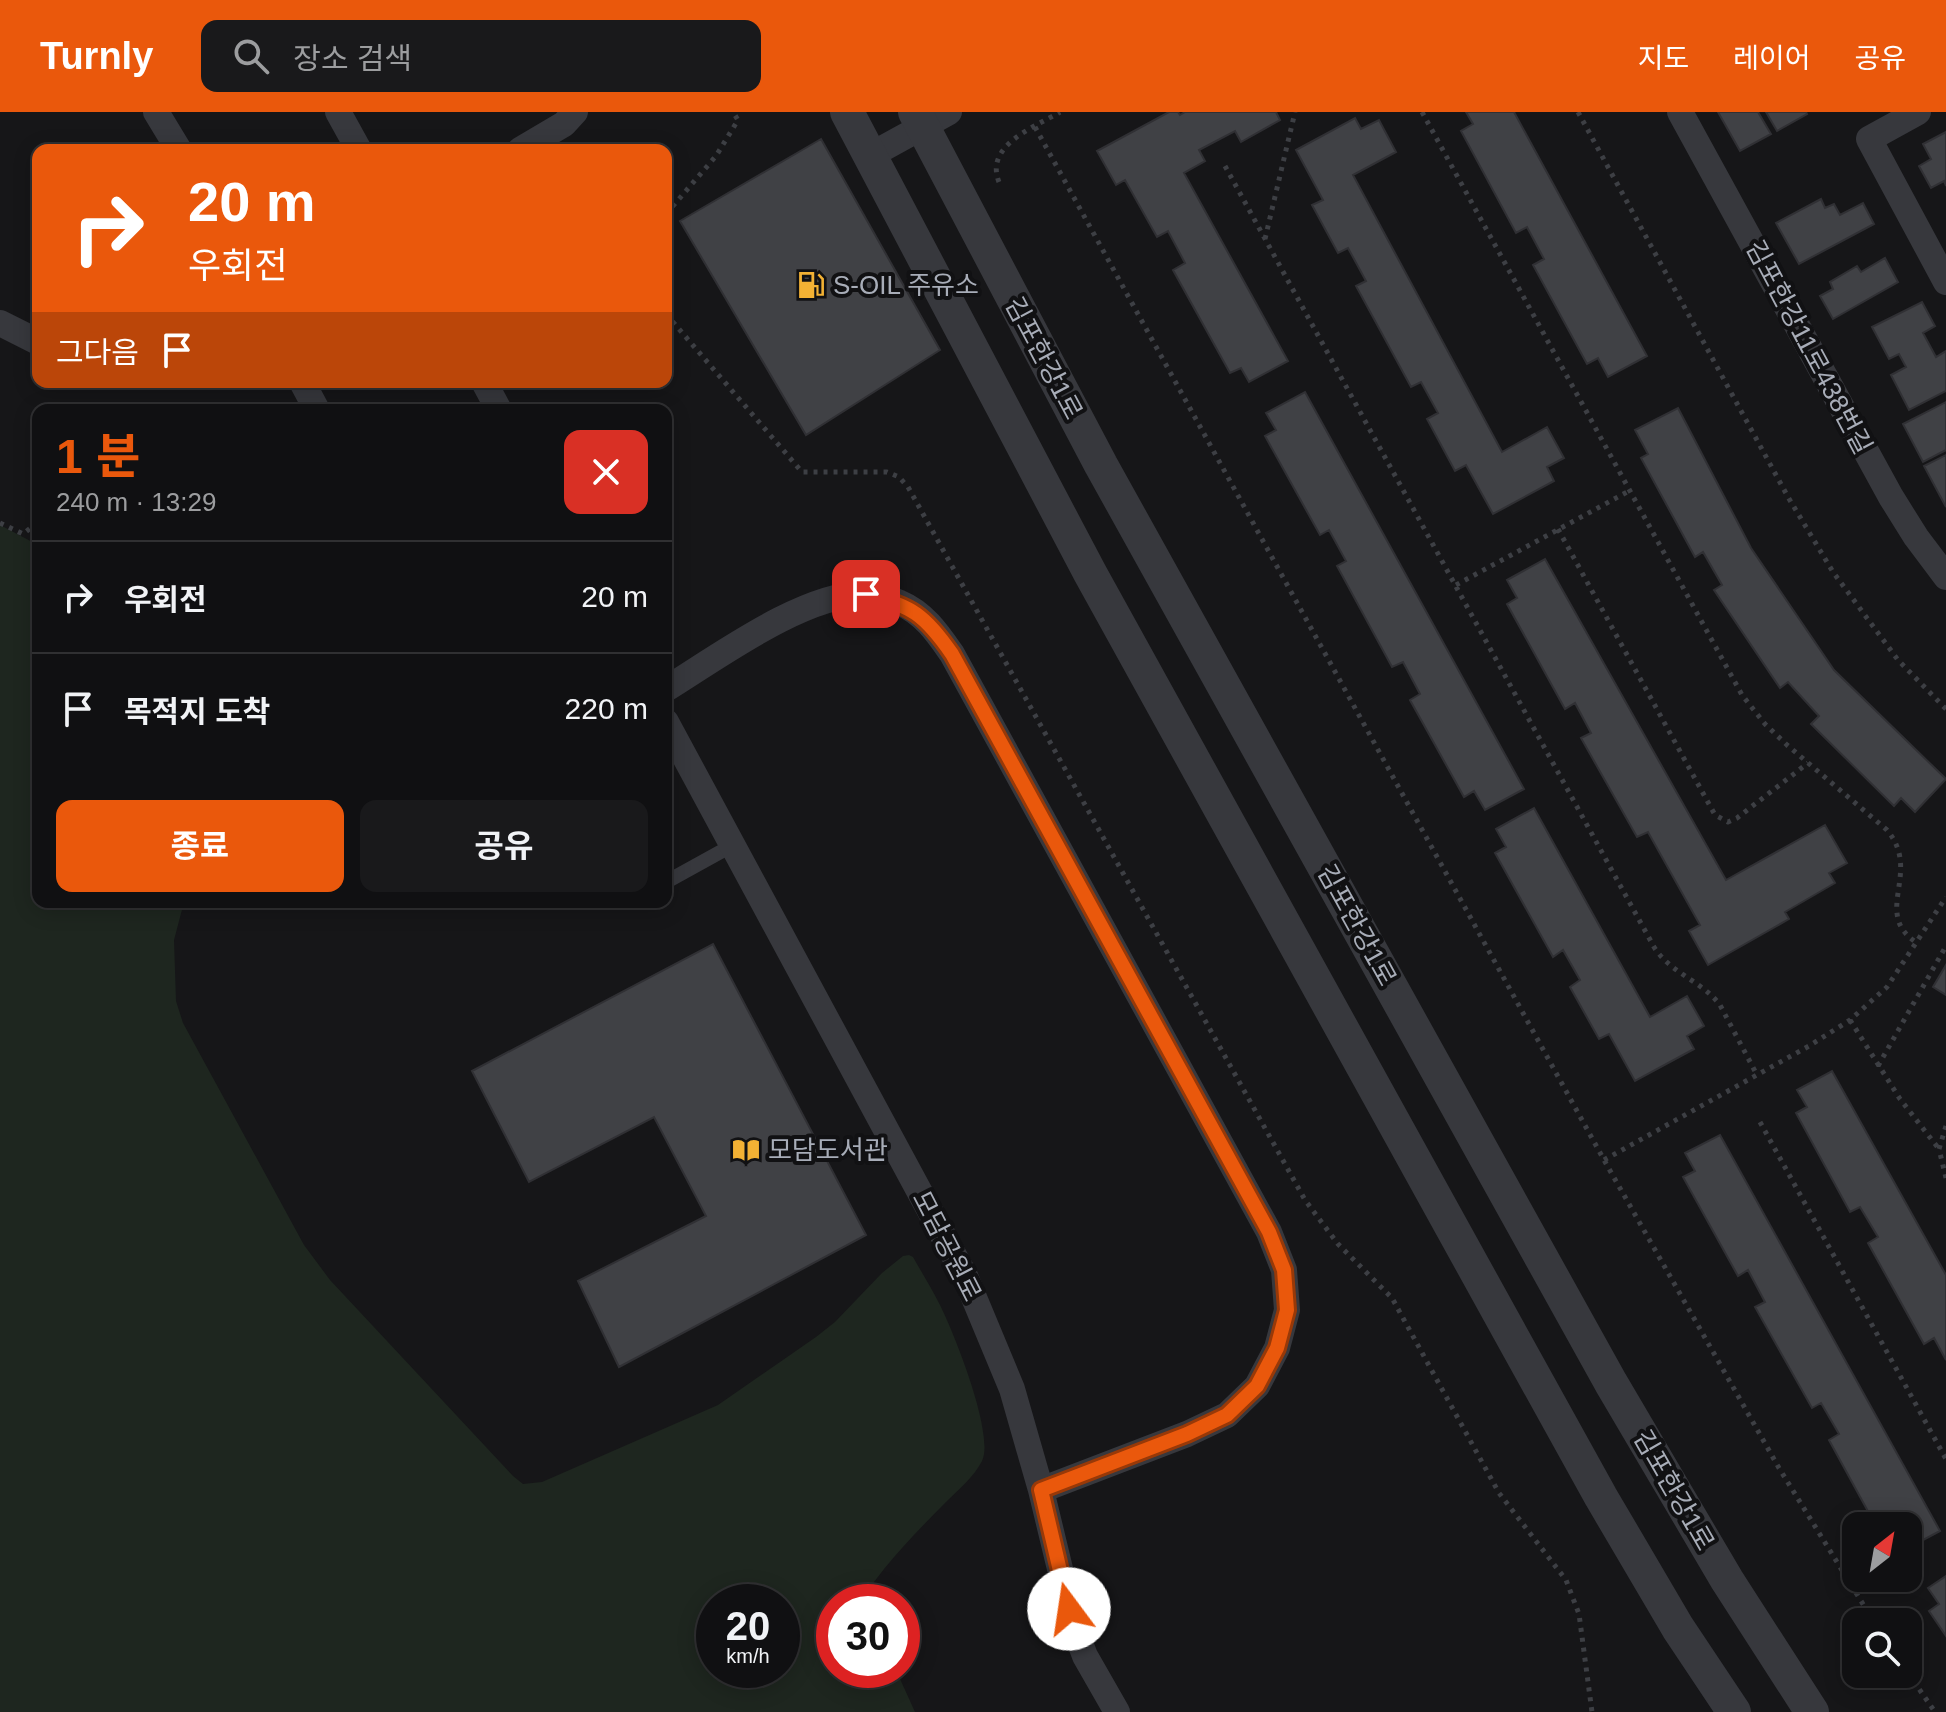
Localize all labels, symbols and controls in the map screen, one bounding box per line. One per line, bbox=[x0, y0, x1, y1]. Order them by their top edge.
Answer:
search box bbox=[201, 20, 761, 92]
icon: search bbox=[229, 34, 273, 78]
text: Turnly bbox=[40, 35, 153, 77]
text: 장소 검색 bbox=[293, 42, 412, 75]
text: 지도 bbox=[1638, 43, 1689, 74]
text: 레이어 bbox=[1733, 43, 1810, 74]
text: 공유 bbox=[1854, 43, 1906, 74]
text: 20 m bbox=[188, 170, 316, 233]
icon: right bbox=[56, 176, 160, 280]
street label: 김포한강11로438번길 bbox=[1740, 235, 1878, 459]
text: 우회전 bbox=[188, 245, 287, 286]
fuel station icon: S-OIL 주유소 bbox=[796, 270, 826, 300]
place label: S-OIL 주유소 bbox=[833, 270, 979, 300]
street label: 김포한강1로 bbox=[999, 292, 1089, 424]
icon: arrive bbox=[155, 328, 199, 372]
text: 그다음 bbox=[56, 336, 139, 369]
text: 1 분 bbox=[56, 430, 140, 483]
button: close bbox=[564, 430, 648, 514]
text: 240 m · 13:29 bbox=[56, 487, 216, 517]
pin bbox=[832, 560, 900, 628]
icon: arrive bbox=[844, 572, 888, 616]
icon: right bbox=[56, 575, 100, 619]
text: 20 m bbox=[581, 580, 648, 613]
text: 우회전 bbox=[124, 583, 207, 616]
icon: arrive bbox=[56, 687, 100, 731]
text: 220 m bbox=[565, 692, 648, 725]
text: 목적지 도착 bbox=[124, 695, 270, 728]
button: 종료 bbox=[56, 800, 344, 892]
button: 공유 bbox=[360, 800, 648, 892]
street label: 김포한강1로 bbox=[1311, 859, 1403, 991]
library icon: 모담도서관 bbox=[731, 1135, 761, 1165]
place label: 모담도서관 bbox=[768, 1135, 888, 1165]
street label: 모담공원로 bbox=[906, 1186, 988, 1306]
street label: 김포한강1로 bbox=[1627, 1424, 1721, 1556]
north arrow bbox=[1842, 1512, 1922, 1592]
map controls bbox=[1842, 1512, 1922, 1688]
position arrow bbox=[1027, 1567, 1111, 1651]
speed limit sign: 30 bbox=[816, 1584, 920, 1688]
text: 20 bbox=[726, 1604, 770, 1648]
button: search bbox=[1842, 1608, 1922, 1688]
text: km/h bbox=[726, 1645, 770, 1667]

